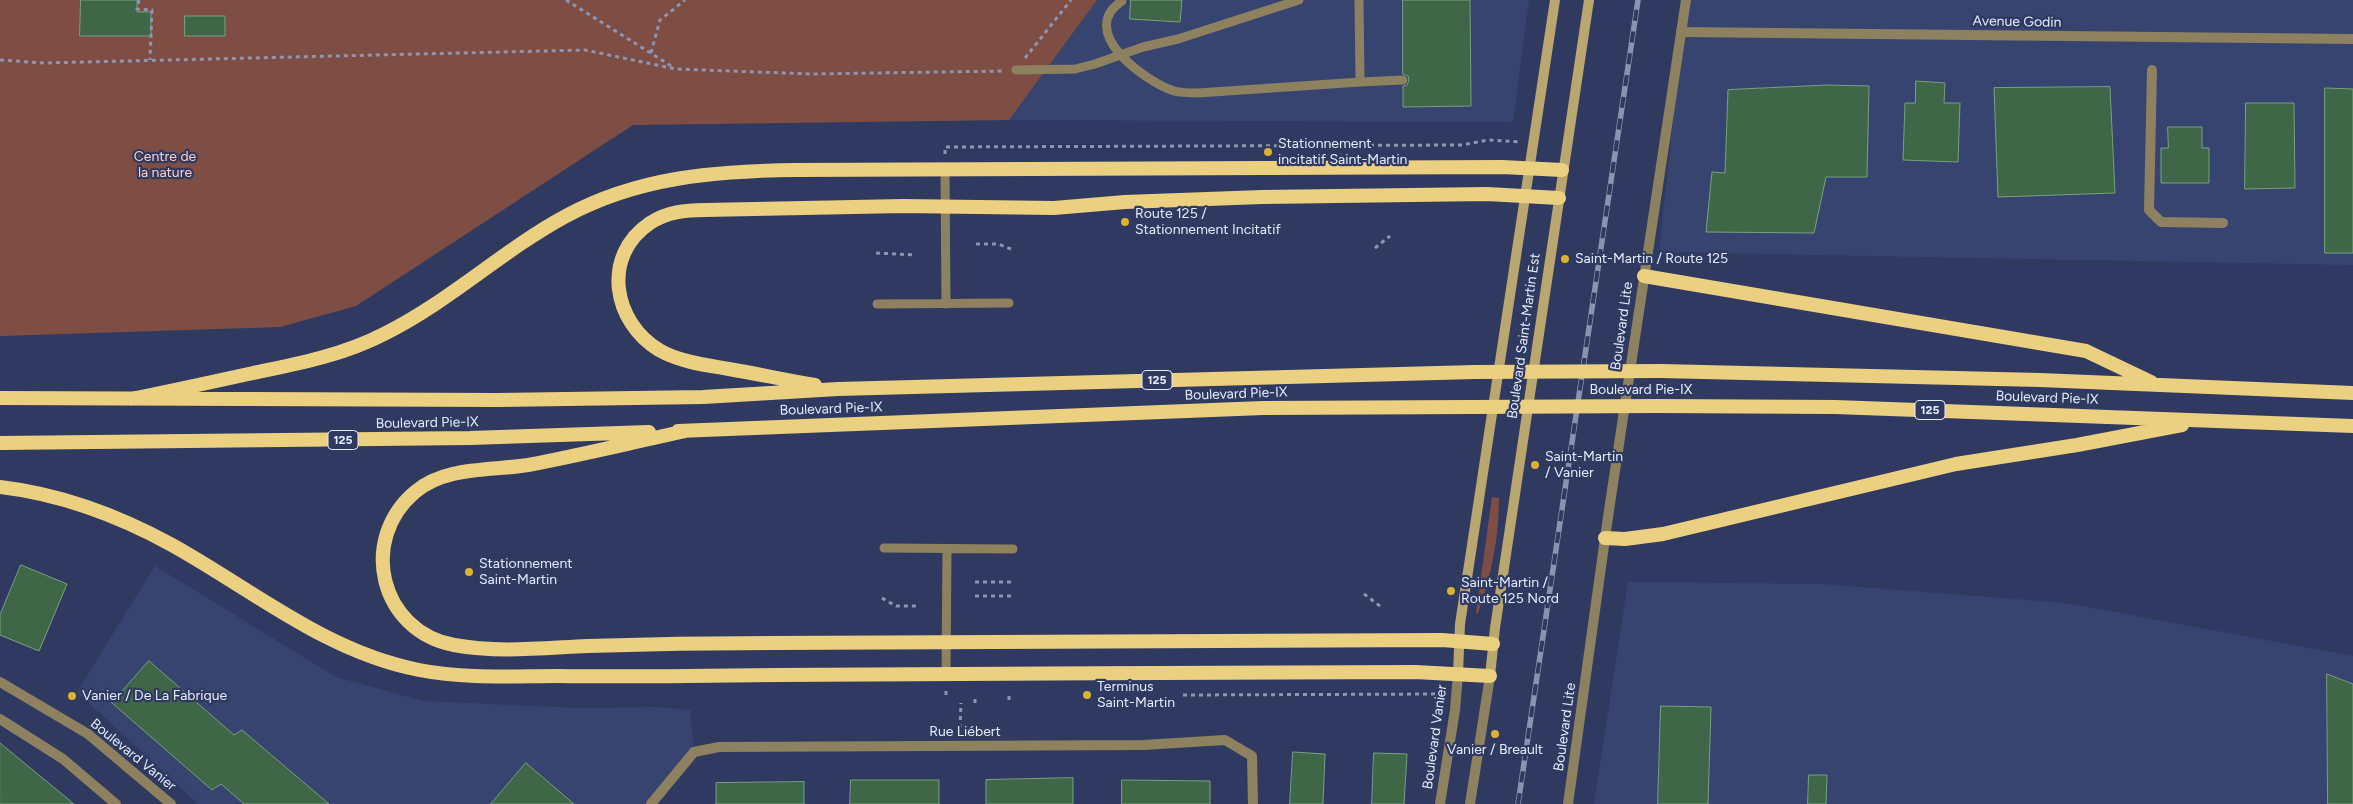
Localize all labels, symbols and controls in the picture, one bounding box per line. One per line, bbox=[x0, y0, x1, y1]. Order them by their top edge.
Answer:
street label: Avenue Godin bbox=[1972, 13, 2062, 31]
place label: Stationnement incitatif Saint-Martin bbox=[1278, 136, 1407, 168]
marker: Stationnement incitatif Saint-Martin bbox=[1262, 146, 1274, 158]
park label: Centre de la nature bbox=[134, 149, 196, 182]
place label: Route 125 / Stationnement Incitatif bbox=[1135, 206, 1281, 238]
marker: Route 125 / Stationnement Incitatif bbox=[1119, 216, 1131, 228]
place label: Saint-Martin / Route 125 bbox=[1575, 251, 1728, 267]
street label: Boulevard Saint-Martin Est bbox=[1504, 252, 1544, 420]
marker: Saint-Martin / Route 125 bbox=[1559, 253, 1571, 265]
street label: Boulevard Lite bbox=[1607, 281, 1637, 371]
road number: 125 bbox=[1142, 370, 1172, 390]
street label: Boulevard Pie-IX bbox=[1590, 382, 1692, 398]
street label: Boulevard Pie-IX bbox=[1184, 384, 1288, 404]
street label: Boulevard Pie-IX bbox=[1995, 388, 2099, 408]
street label: Boulevard Pie-IX bbox=[779, 399, 883, 419]
road number: 125 bbox=[1915, 400, 1945, 420]
street label: Boulevard Pie-IX bbox=[375, 414, 479, 432]
road number: 125 bbox=[328, 430, 358, 450]
place label: Saint-Martin / Vanier bbox=[1545, 449, 1623, 482]
marker: Saint-Martin / Vanier bbox=[1529, 459, 1541, 471]
place label: Stationnement Saint-Martin bbox=[479, 556, 573, 588]
marker: Stationnement Saint-Martin bbox=[463, 566, 475, 578]
place label: Saint-Martin / Route 125 Nord bbox=[1461, 575, 1559, 608]
marker: Saint-Martin / Route 125 Nord bbox=[1445, 585, 1457, 597]
place label: Terminus Saint-Martin bbox=[1097, 679, 1175, 712]
street label: Boulevard Lite bbox=[1550, 682, 1580, 772]
street label: Boulevard Vanier bbox=[1419, 684, 1451, 790]
place label: Vanier / De La Fabrique bbox=[82, 688, 227, 704]
marker: Terminus Saint-Martin bbox=[1081, 689, 1093, 701]
marker: Vanier / De La Fabrique bbox=[66, 690, 78, 702]
street label: Boulevard Vanier bbox=[87, 715, 179, 795]
street label: Rue Liébert bbox=[929, 724, 1001, 740]
marker: Vanier / Breault bbox=[1489, 728, 1501, 740]
place label: Vanier / Breault bbox=[1447, 742, 1543, 758]

